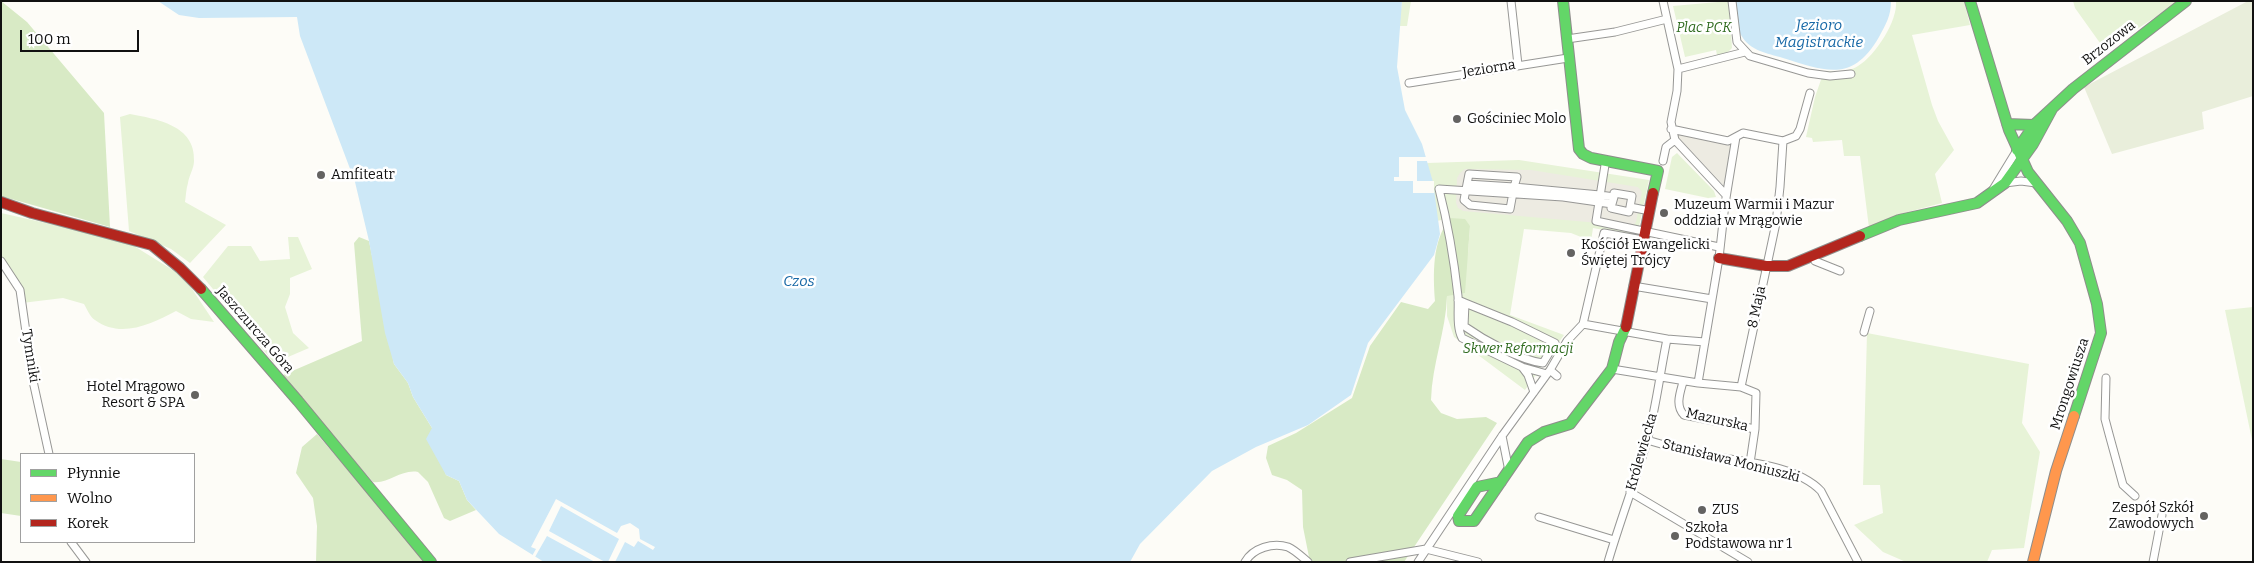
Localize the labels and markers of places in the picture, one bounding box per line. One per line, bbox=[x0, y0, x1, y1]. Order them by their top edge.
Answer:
place label: Gościniec Molo bbox=[1467, 111, 1566, 127]
marker: Gościniec Molo bbox=[1451, 113, 1463, 125]
place label: Amfiteatr bbox=[331, 167, 395, 183]
marker: Amfiteatr bbox=[315, 169, 327, 181]
place label: Muzeum Warmii i Mazur oddział w Mrągowie bbox=[1674, 197, 1834, 230]
marker: Muzeum Warmii i Mazur oddział w Mrągowie bbox=[1658, 207, 1670, 219]
place label: Kościół Ewangelicki Świętej Trójcy bbox=[1581, 237, 1710, 270]
marker: Kościół Ewangelicki Świętej Trójcy bbox=[1565, 247, 1577, 259]
place label: Hotel Mrągowo Resort & SPA bbox=[86, 379, 185, 412]
marker: Hotel Mrągowo Resort & SPA bbox=[189, 389, 201, 401]
place label: Zespół Szkół Zawodowych bbox=[2109, 500, 2194, 532]
place label: ZUS bbox=[1712, 502, 1739, 518]
marker: ZUS bbox=[1696, 504, 1708, 516]
marker: Zespół Szkół Zawodowych bbox=[2198, 510, 2210, 522]
place label: Szkoła Podstawowa nr 1 bbox=[1685, 520, 1792, 552]
marker: Szkoła Podstawowa nr 1 bbox=[1669, 530, 1681, 542]

